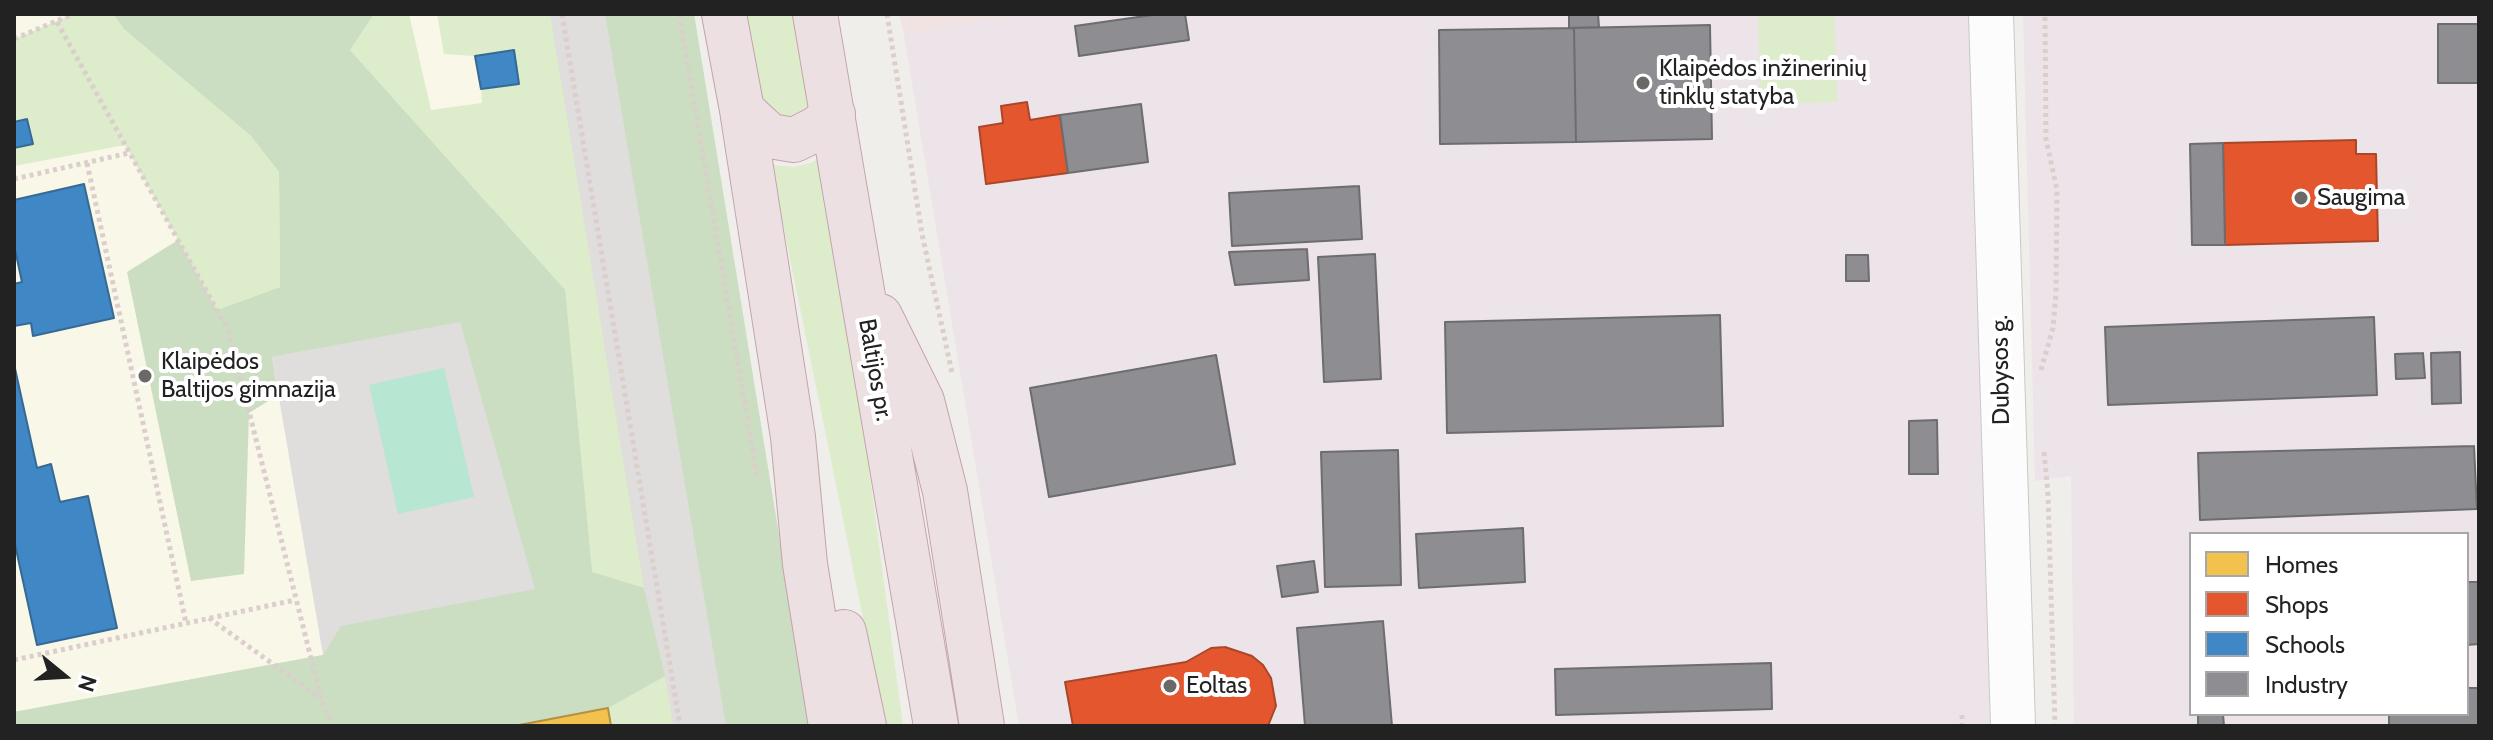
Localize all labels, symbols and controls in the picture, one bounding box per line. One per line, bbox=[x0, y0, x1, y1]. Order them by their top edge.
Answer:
place label: Klaipėdos inžinerinių tinklų statyba bbox=[1659, 55, 1867, 111]
marker: Klaipėdos inžinerinių tinklų statyba bbox=[1634, 74, 1652, 92]
place label: Saugima bbox=[2317, 184, 2405, 212]
marker: Saugima bbox=[2292, 189, 2310, 207]
street label: Dubysos g. bbox=[1986, 315, 2016, 425]
street label: Baltijos pr. bbox=[852, 317, 898, 423]
place label: Klaipėdos Baltijos gimnazija bbox=[161, 348, 336, 404]
marker: Klaipėdos Baltijos gimnazija bbox=[136, 367, 154, 385]
legend bbox=[2189, 532, 2469, 716]
text: Homes bbox=[2265, 550, 2338, 579]
text: Shops bbox=[2265, 590, 2328, 619]
text: Schools bbox=[2265, 630, 2345, 659]
north arrow bbox=[24, 636, 104, 716]
text: Industry bbox=[2265, 670, 2348, 699]
text: N bbox=[72, 672, 103, 695]
place label: Eoltas bbox=[1186, 672, 1247, 700]
marker: Eoltas bbox=[1161, 677, 1179, 695]

